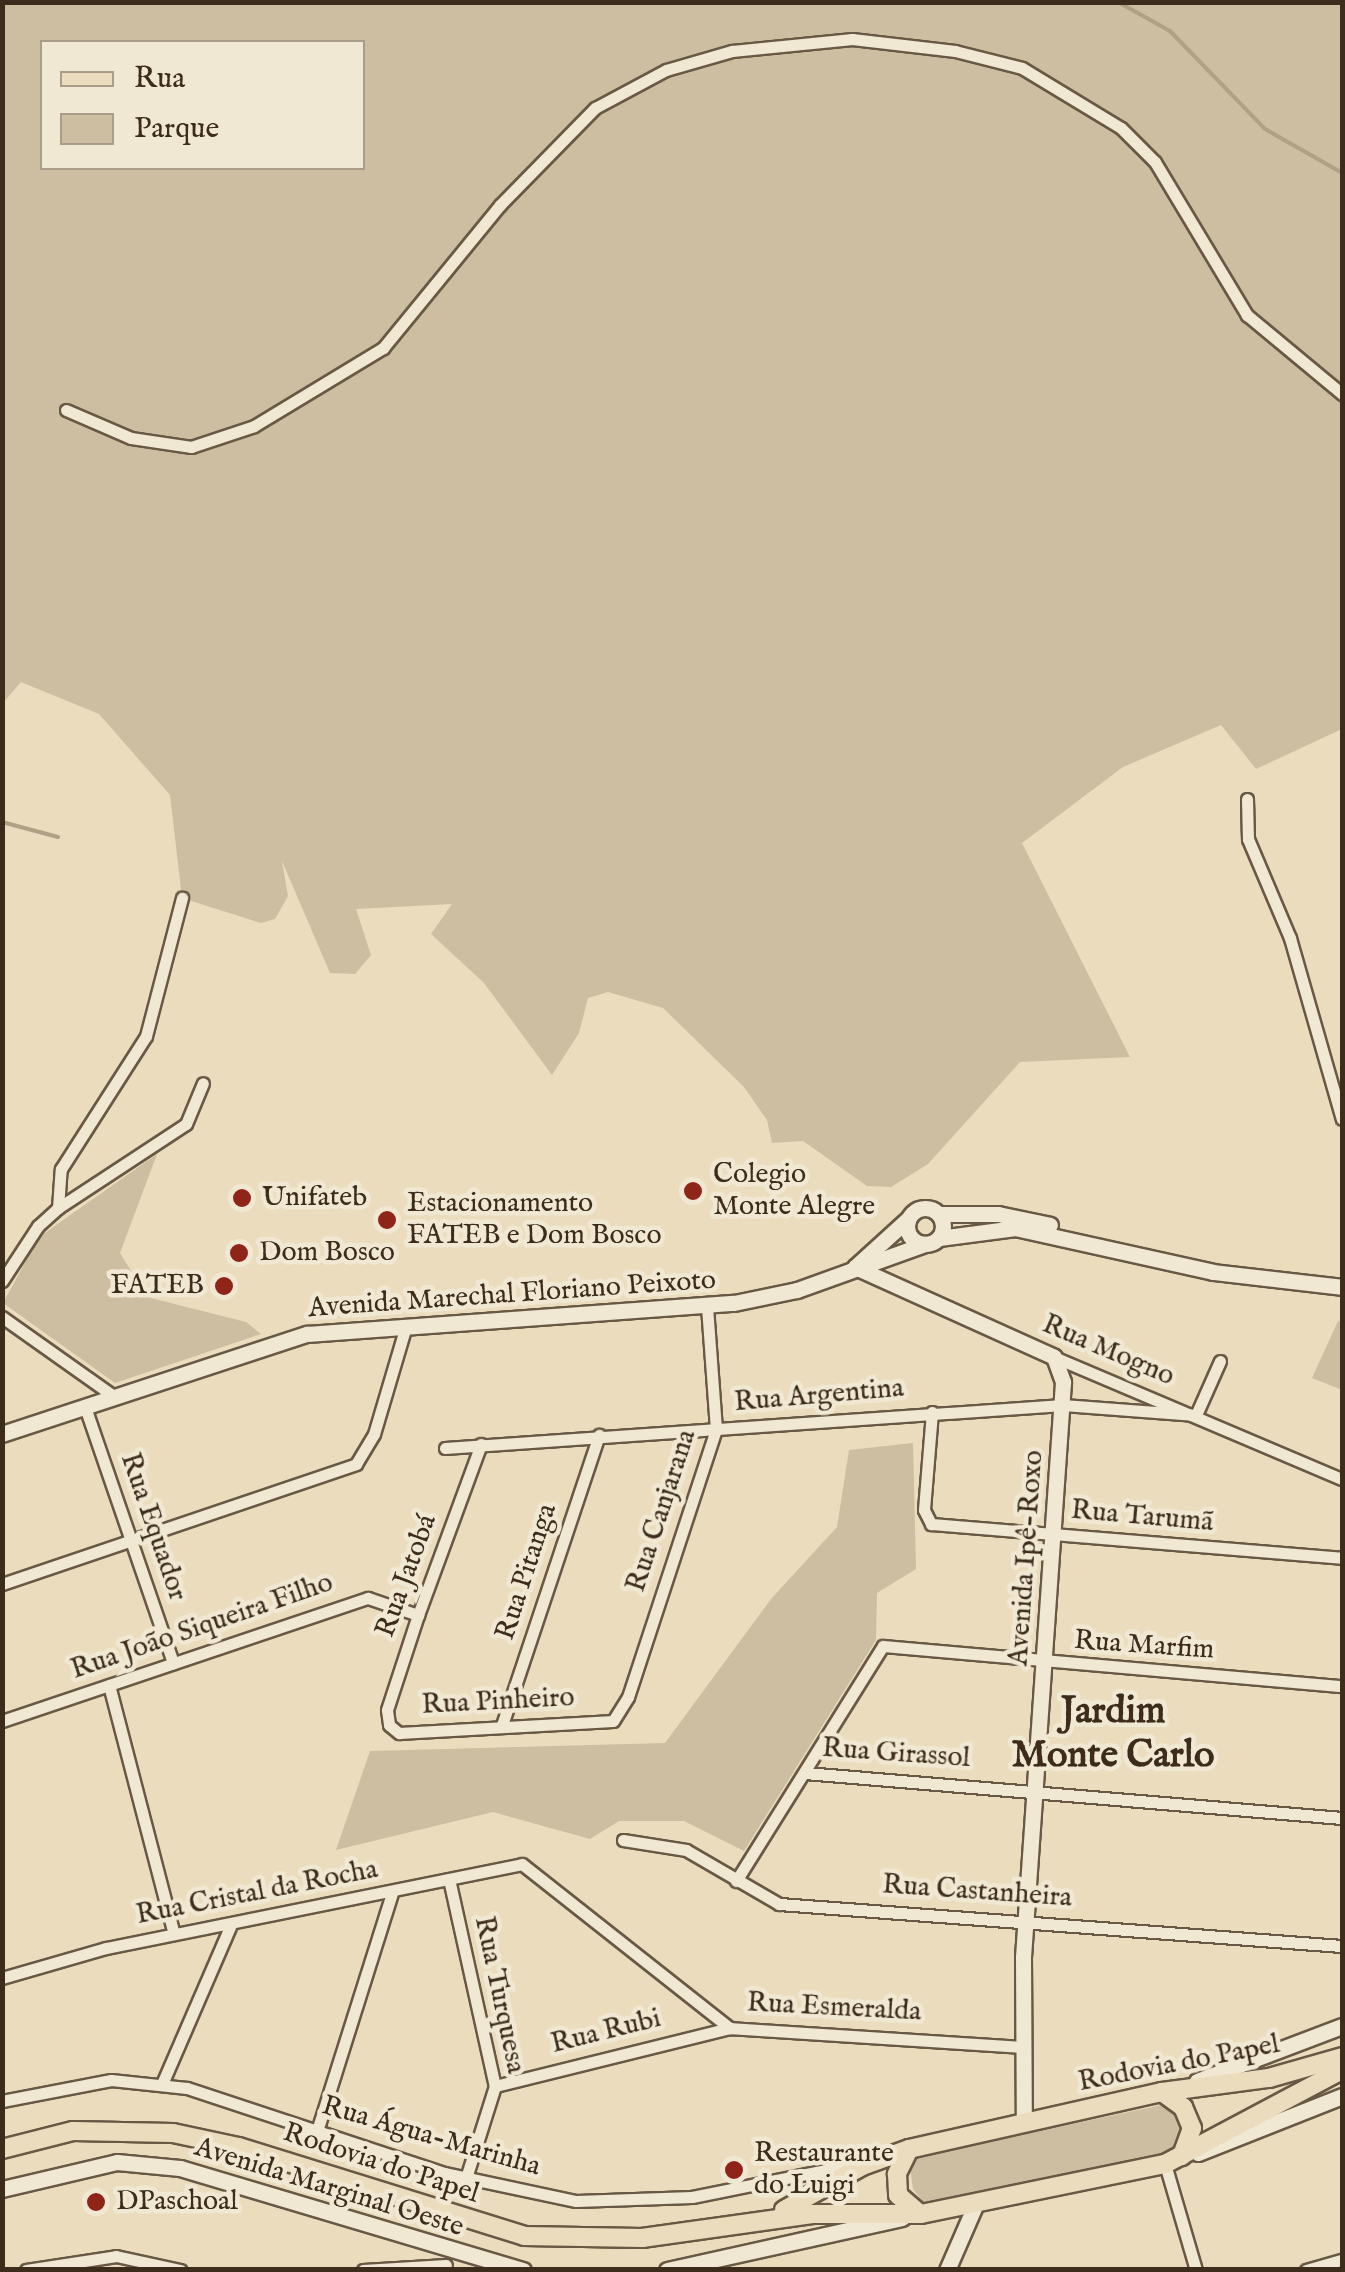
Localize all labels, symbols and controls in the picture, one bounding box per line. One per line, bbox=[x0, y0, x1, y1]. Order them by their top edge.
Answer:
legend bbox=[40, 40, 365, 170]
text: Rua bbox=[134, 60, 185, 98]
text: Parque bbox=[134, 110, 219, 148]
place label: Colegio Monte Alegre bbox=[713, 1158, 875, 1224]
marker: Colegio Monte Alegre bbox=[682, 1180, 704, 1202]
place label: Unifateb bbox=[262, 1181, 367, 1215]
marker: Unifateb bbox=[231, 1187, 253, 1209]
place label: Estacionamento FATEB e Dom Bosco bbox=[407, 1187, 661, 1253]
marker: Estacionamento FATEB e Dom Bosco bbox=[376, 1209, 398, 1231]
place label: Dom Bosco bbox=[259, 1236, 395, 1270]
marker: Dom Bosco bbox=[228, 1242, 250, 1264]
street label: Avenida Marechal Floriano Peixoto bbox=[307, 1264, 717, 1326]
place label: FATEB bbox=[110, 1269, 204, 1303]
marker: FATEB bbox=[213, 1275, 235, 1297]
street label: Rua Mogno bbox=[1037, 1308, 1179, 1394]
street label: Rua Argentina bbox=[733, 1372, 905, 1420]
street label: Rua Canjarana bbox=[620, 1425, 704, 1597]
street label: Rua Equador bbox=[112, 1449, 194, 1605]
street label: Avenida Ipê-Roxo bbox=[1003, 1449, 1051, 1667]
street label: Rua Tarumã bbox=[1069, 1494, 1215, 1540]
street label: Rua Pitanga bbox=[489, 1500, 565, 1644]
street label: Rua Jatobá bbox=[369, 1510, 445, 1642]
street label: Rua João Siqueira Filho bbox=[67, 1566, 337, 1688]
street label: Rua Marfim bbox=[1073, 1624, 1215, 1668]
street label: Rua Pinheiro bbox=[421, 1681, 575, 1723]
district label: Jardim Monte Carlo bbox=[1012, 1690, 1214, 1780]
street label: Rua Girassol bbox=[821, 1732, 971, 1776]
street label: Rua Cristal da Rocha bbox=[133, 1853, 381, 1933]
street label: Rua Castanheira bbox=[881, 1869, 1073, 1915]
street label: Rua Turquesa bbox=[466, 1913, 532, 2077]
street label: Rua Esmeralda bbox=[746, 1987, 922, 2029]
street label: Rua Rubi bbox=[548, 2002, 664, 2062]
street label: Rodovia do Papel bbox=[1076, 2028, 1282, 2100]
street label: Rua Água-Marinha bbox=[318, 2090, 544, 2184]
street label: Rodovia do Papel bbox=[279, 2116, 483, 2212]
street label: Avenida Marginal Oeste bbox=[190, 2131, 468, 2245]
place label: Restaurante do Luigi bbox=[754, 2137, 894, 2203]
marker: Restaurante do Luigi bbox=[723, 2159, 745, 2181]
place label: DPaschoal bbox=[116, 2185, 238, 2219]
marker: DPaschoal bbox=[85, 2191, 107, 2213]

